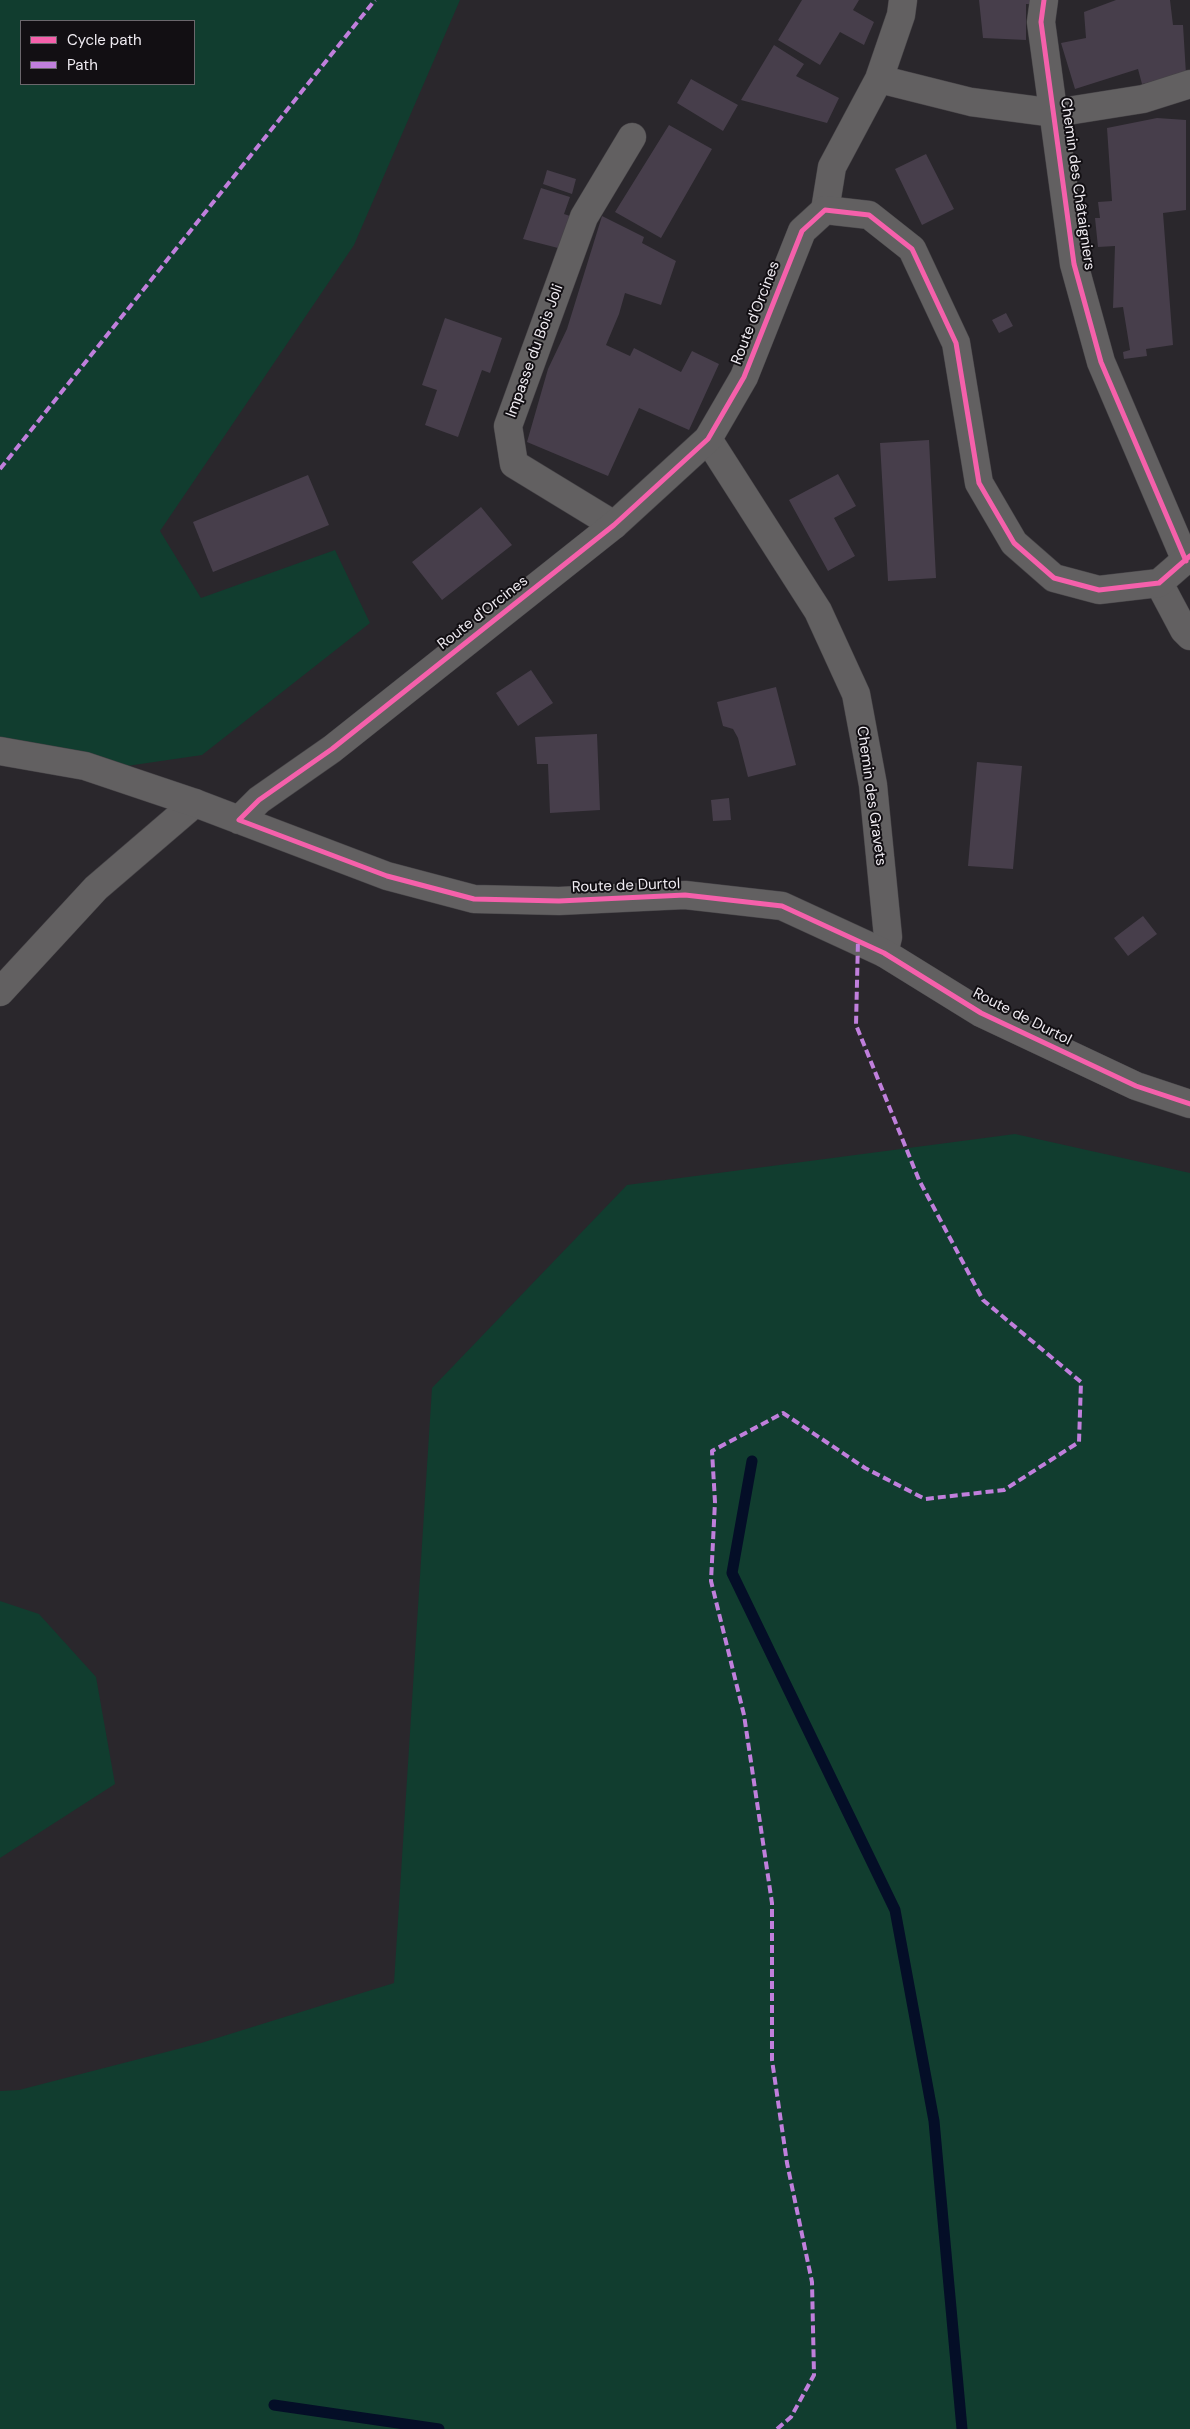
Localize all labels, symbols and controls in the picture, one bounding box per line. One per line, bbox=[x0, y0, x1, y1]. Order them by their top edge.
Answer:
legend bbox=[20, 20, 195, 85]
text: Cycle path bbox=[67, 30, 142, 50]
text: Path bbox=[67, 55, 98, 75]
street label: Chemin des Châtaigniers bbox=[1056, 97, 1098, 271]
street label: Route d'Orcines bbox=[728, 259, 784, 367]
street label: Impasse du Bois Joli bbox=[503, 282, 567, 420]
street label: Route d'Orcines bbox=[434, 572, 532, 654]
street label: Chemin des Gravets bbox=[852, 725, 890, 867]
street label: Route de Durtol bbox=[572, 875, 680, 897]
street label: Route de Durtol bbox=[970, 984, 1074, 1050]

